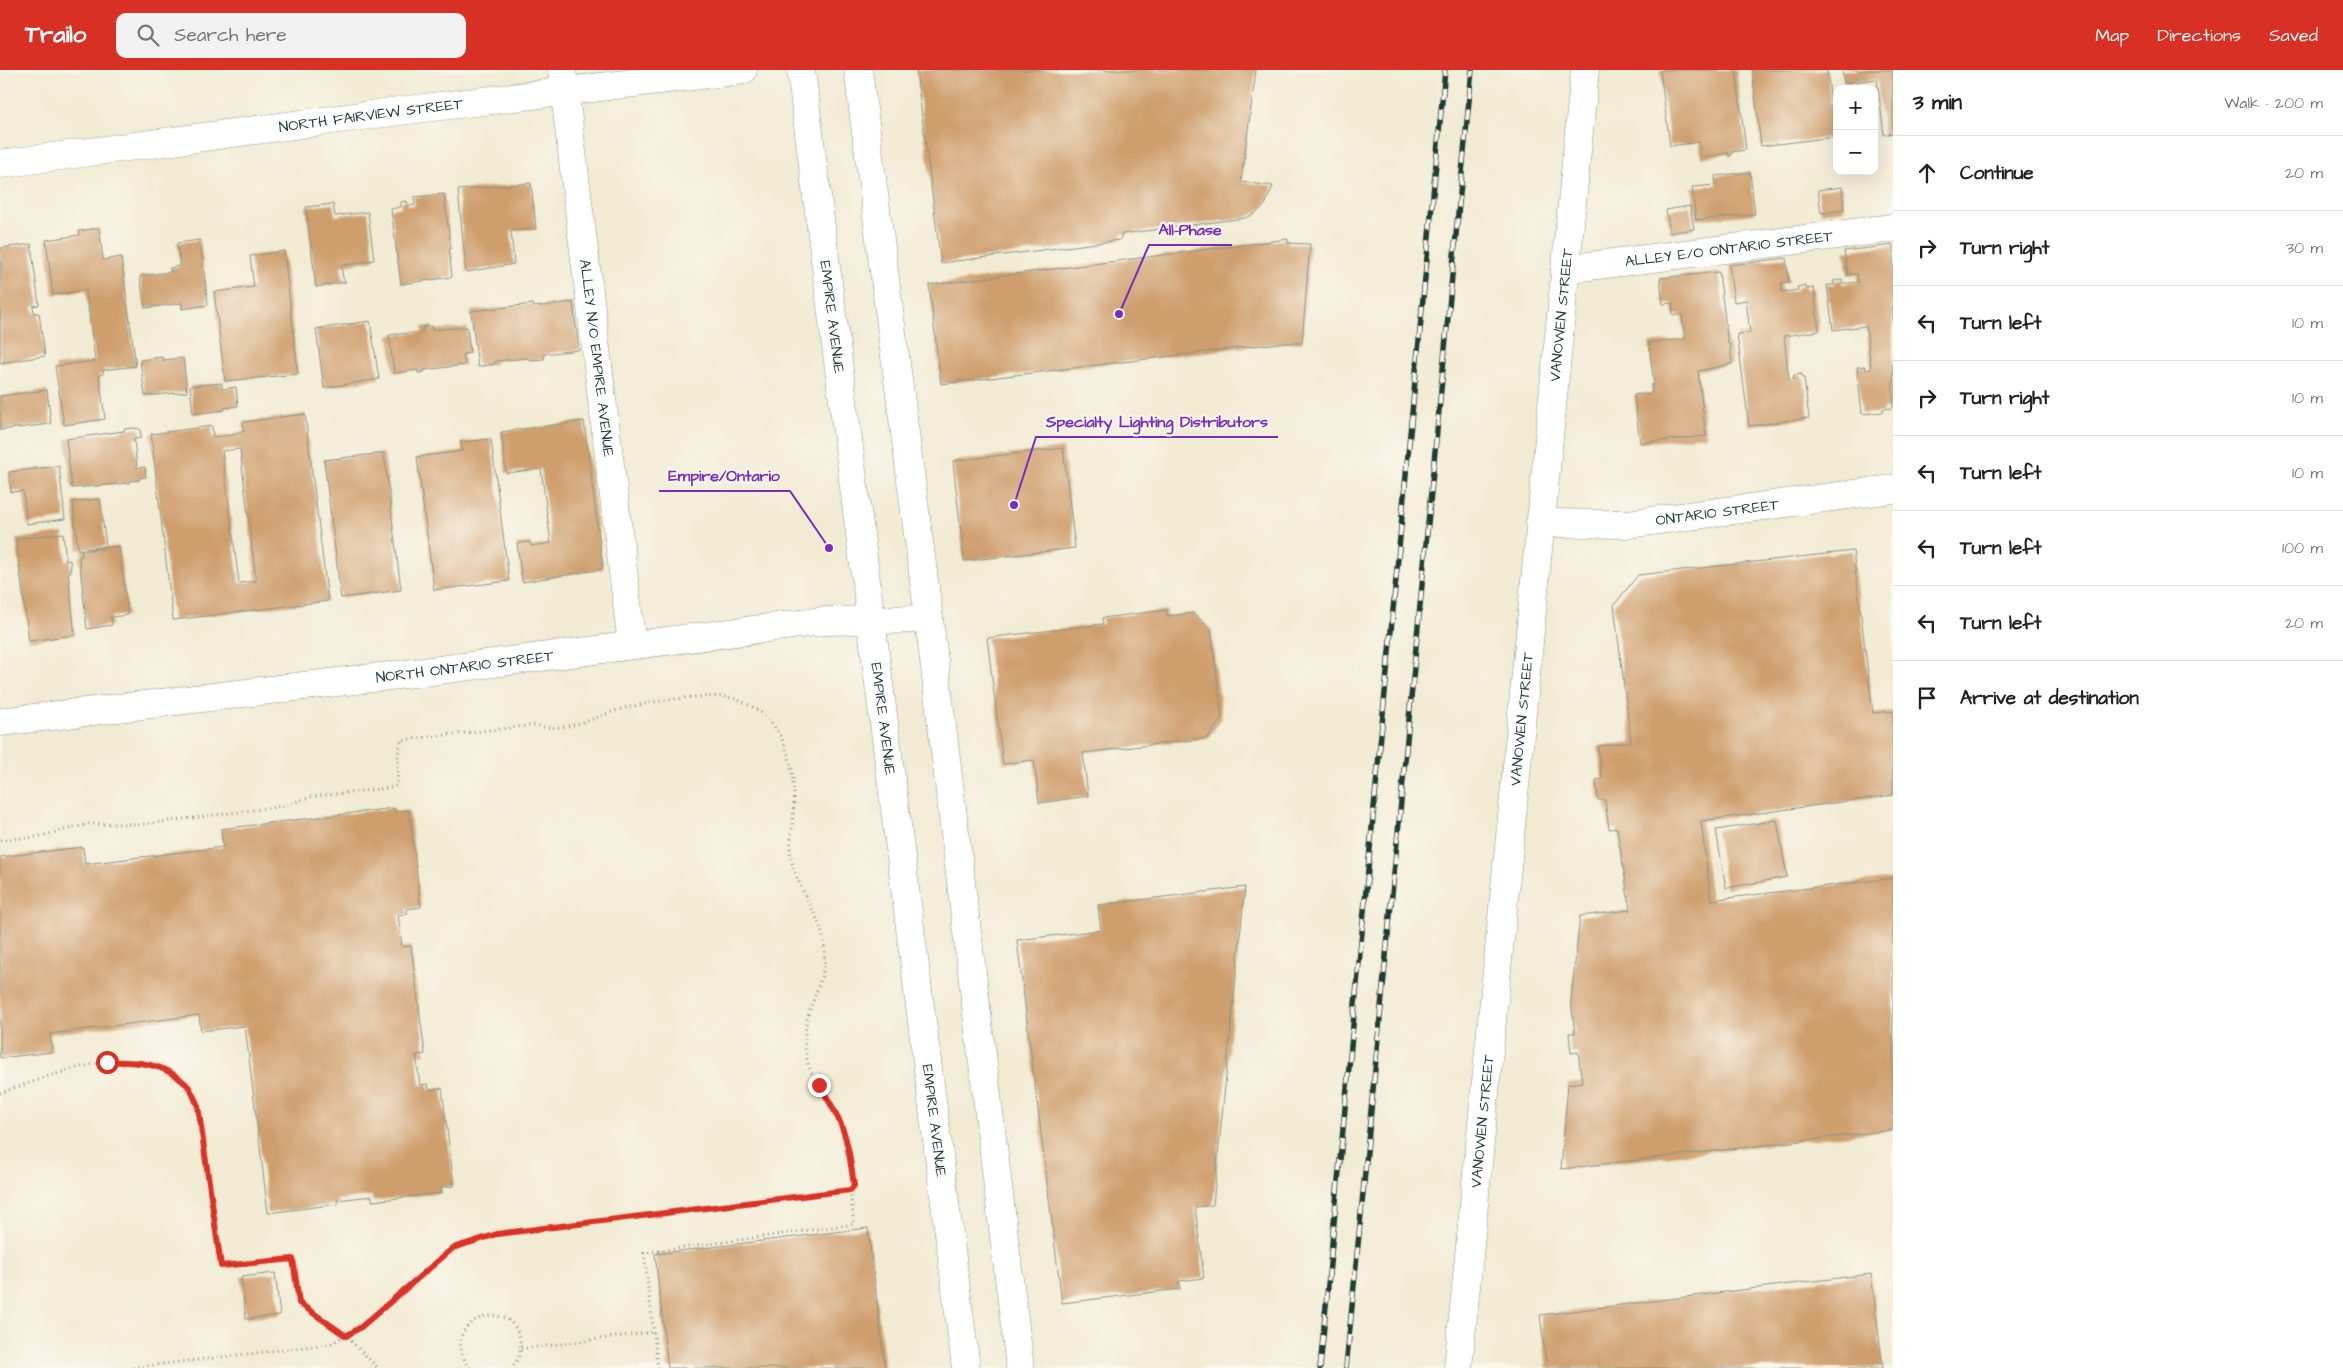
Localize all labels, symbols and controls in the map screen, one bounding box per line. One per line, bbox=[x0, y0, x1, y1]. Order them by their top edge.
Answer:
search box bbox=[116, 13, 466, 58]
text: Trailo bbox=[25, 18, 86, 52]
icon: search bbox=[134, 21, 162, 49]
text: Search here bbox=[174, 22, 286, 49]
text: Map bbox=[2095, 23, 2129, 48]
text: Directions bbox=[2157, 23, 2241, 48]
text: Saved bbox=[2269, 23, 2318, 48]
map controls bbox=[1833, 85, 1878, 175]
button: + bbox=[1833, 85, 1878, 130]
text: 3 min bbox=[1913, 88, 1962, 117]
text: Walk · 200 m bbox=[2224, 92, 2323, 114]
street label: NORTH FAIRVIEW STREET bbox=[278, 93, 465, 138]
button: − bbox=[1833, 130, 1878, 175]
icon: ahead bbox=[1913, 159, 1941, 187]
text: Continue bbox=[1960, 160, 2034, 187]
text: 20 m bbox=[2285, 162, 2323, 184]
callout: All-Phase bbox=[1149, 214, 1232, 245]
text: All-Phase bbox=[1158, 219, 1222, 241]
street label: ALLEY E/O ONTARIO STREET bbox=[1624, 226, 1835, 272]
icon: right bbox=[1913, 234, 1941, 262]
text: Turn right bbox=[1960, 235, 2049, 262]
text: 30 m bbox=[2286, 237, 2323, 259]
street label: VANOWEN STREET bbox=[1545, 247, 1579, 383]
street label: ALLEY N/O EMPIRE AVENUE bbox=[574, 258, 619, 458]
street label: EMPIRE AVENUE bbox=[814, 259, 849, 375]
icon: left bbox=[1913, 309, 1941, 337]
text: Turn left bbox=[1960, 310, 2041, 337]
text: 10 m bbox=[2292, 312, 2323, 334]
icon: right bbox=[1913, 384, 1941, 412]
text: Turn right bbox=[1960, 385, 2049, 412]
text: 10 m bbox=[2292, 387, 2323, 409]
callout: Specialty Lighting Distributors bbox=[1036, 406, 1278, 437]
text: Specialty Lighting Distributors bbox=[1045, 411, 1268, 435]
icon: left bbox=[1913, 459, 1941, 487]
callout: Empire/Ontario bbox=[659, 460, 790, 491]
text: Turn left bbox=[1960, 460, 2041, 487]
text: 10 m bbox=[2292, 462, 2323, 484]
text: Empire/Ontario bbox=[668, 465, 781, 487]
street label: ONTARIO STREET bbox=[1654, 494, 1781, 531]
icon: left bbox=[1913, 534, 1941, 562]
text: Turn left bbox=[1960, 535, 2041, 562]
text: 100 m bbox=[2282, 537, 2323, 559]
icon: left bbox=[1913, 609, 1941, 637]
text: Turn left bbox=[1960, 610, 2041, 637]
text: 20 m bbox=[2285, 612, 2323, 634]
street label: NORTH ONTARIO STREET bbox=[375, 645, 556, 688]
street label: VANOWEN STREET bbox=[1505, 651, 1539, 787]
street label: EMPIRE AVENUE bbox=[865, 661, 901, 777]
icon: arrive bbox=[1913, 684, 1941, 712]
text: Arrive at destination bbox=[1960, 685, 2139, 712]
route start bbox=[96, 1051, 119, 1074]
street label: VANOWEN STREET bbox=[1466, 1053, 1500, 1189]
street label: EMPIRE AVENUE bbox=[916, 1063, 952, 1178]
route end bbox=[808, 1074, 831, 1097]

